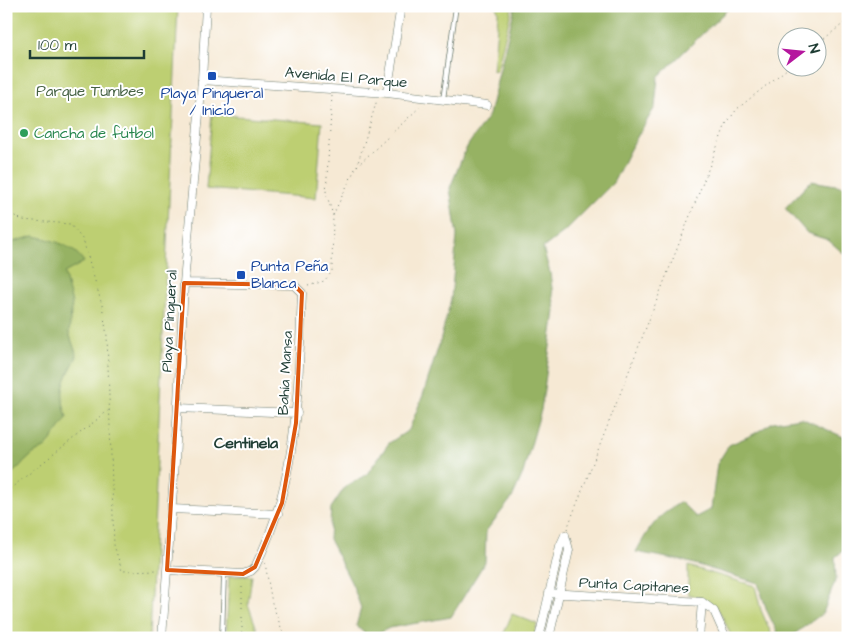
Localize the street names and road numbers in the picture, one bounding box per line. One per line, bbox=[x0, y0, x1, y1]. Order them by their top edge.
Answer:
street label: Avenida El Parque bbox=[284, 62, 408, 93]
street label: Playa Pingueral bbox=[156, 269, 184, 373]
street label: Bahía Mansa bbox=[273, 330, 298, 416]
street label: Punta Capitanes bbox=[578, 572, 690, 599]

